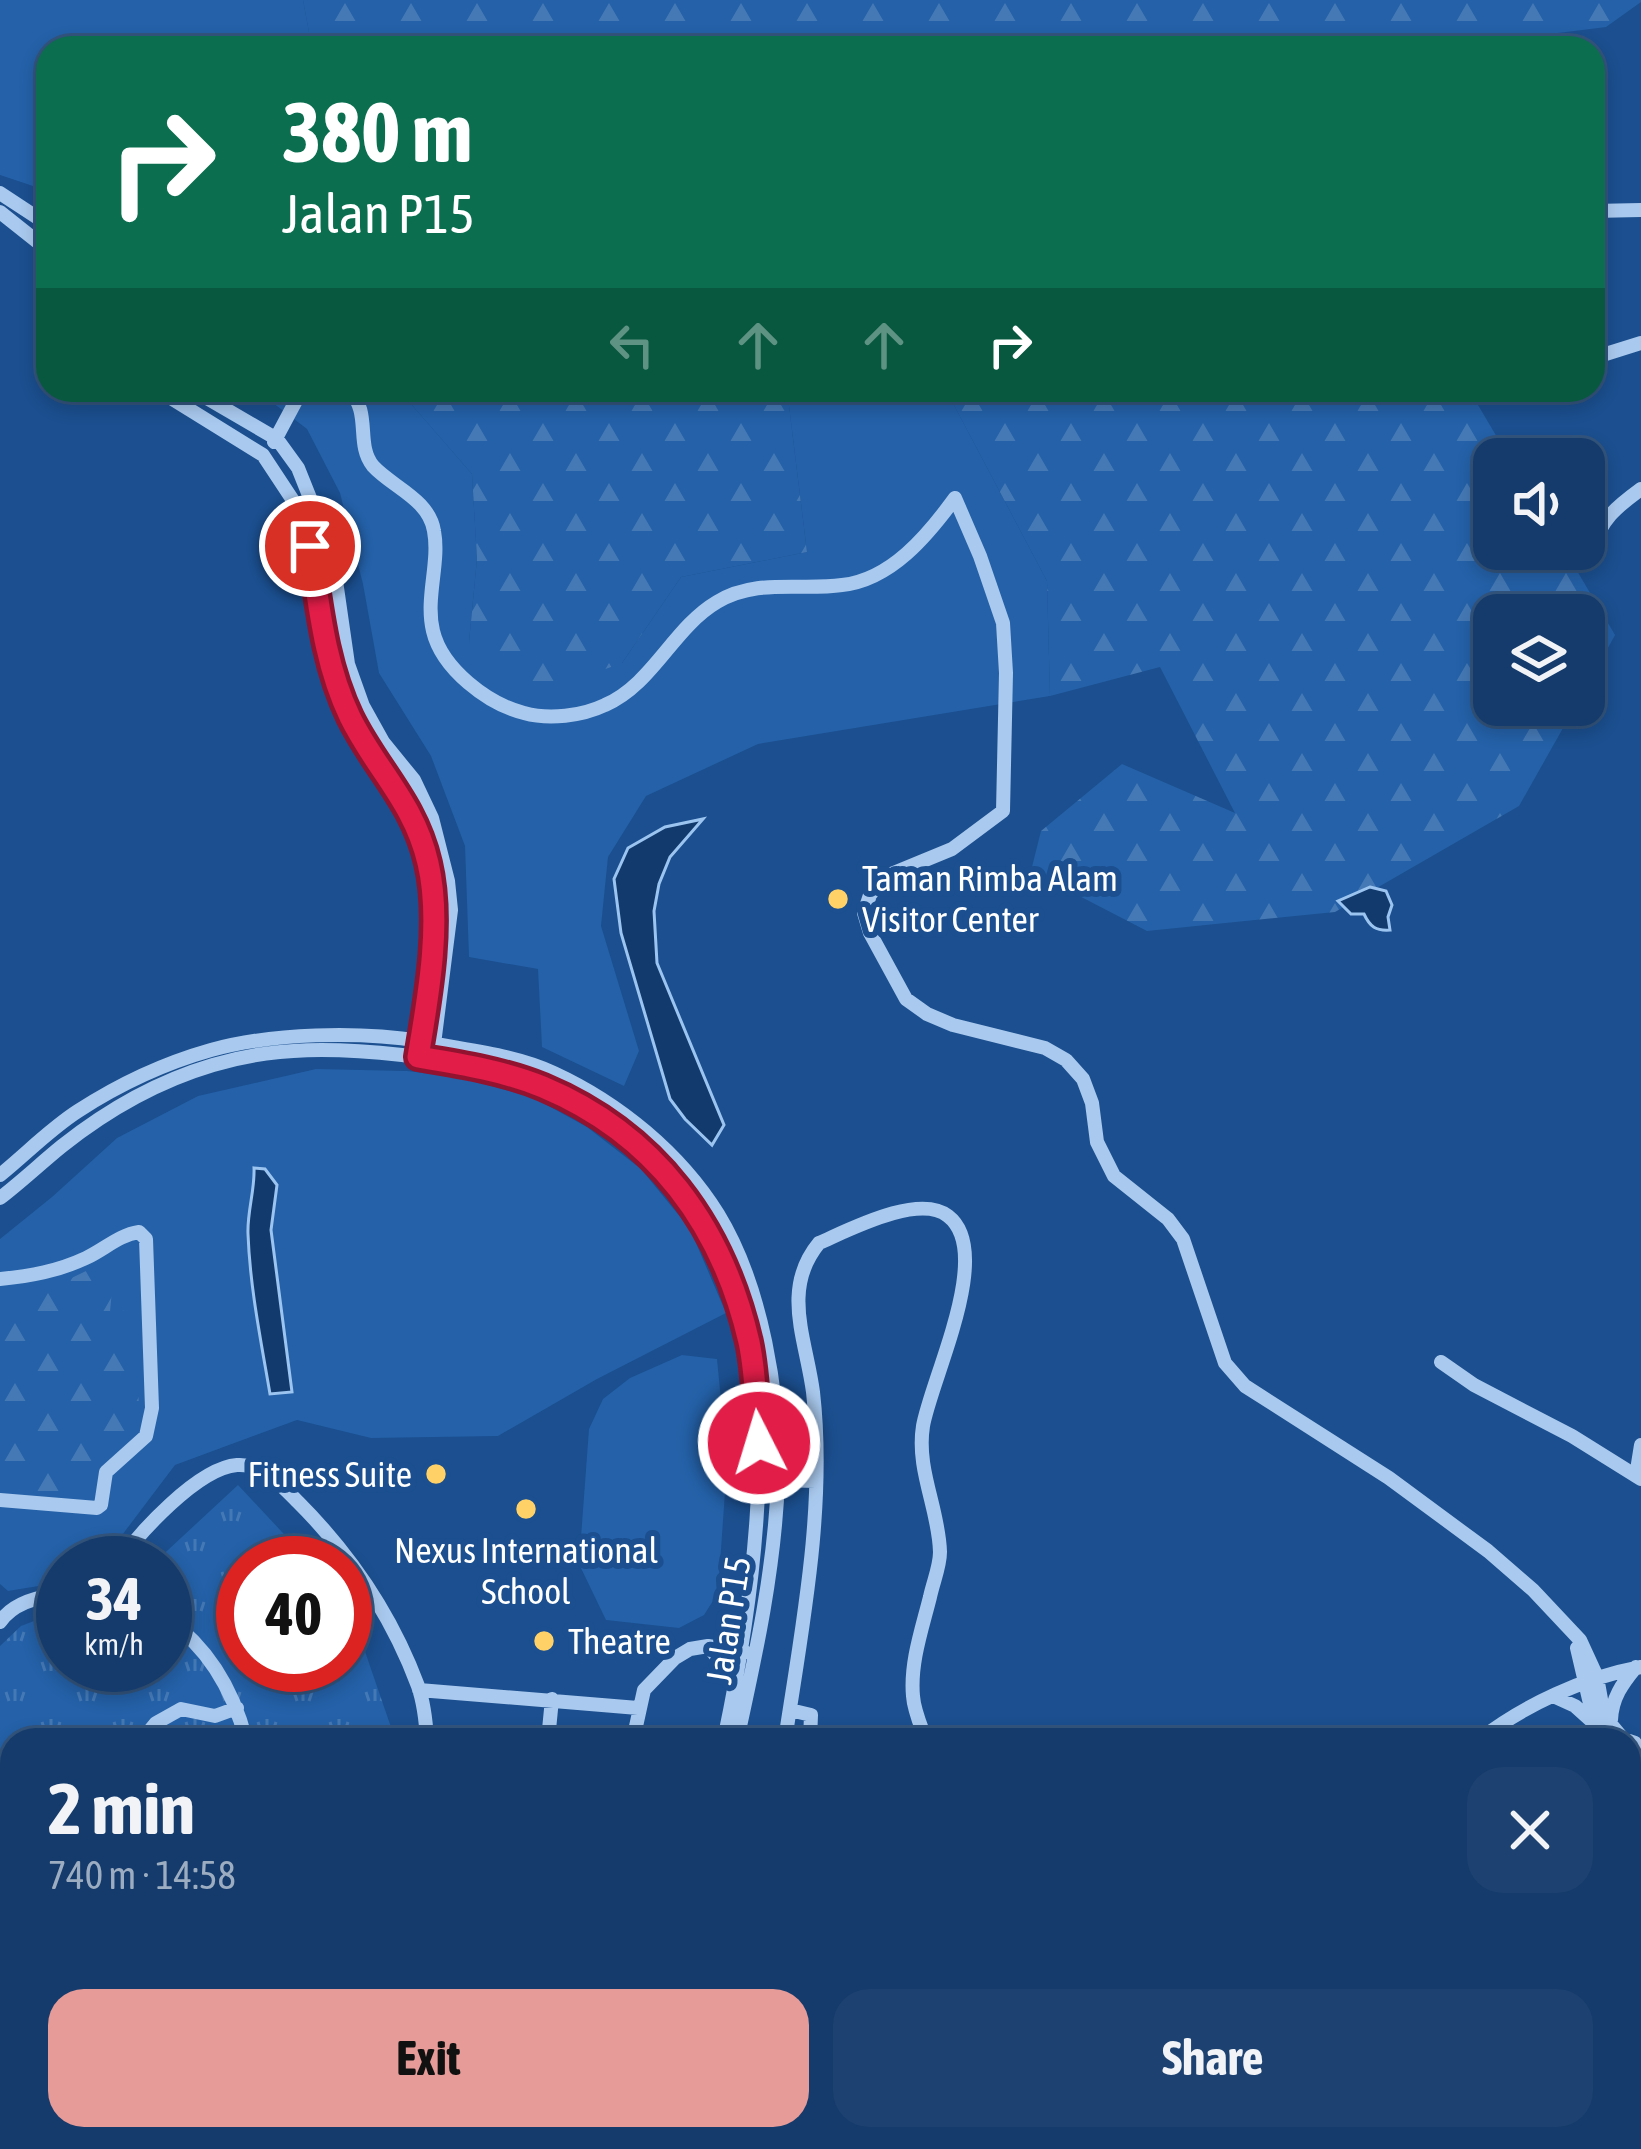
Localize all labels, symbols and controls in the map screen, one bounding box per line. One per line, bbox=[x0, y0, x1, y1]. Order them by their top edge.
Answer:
icon: right bbox=[84, 84, 240, 240]
text: 380 m bbox=[282, 84, 472, 180]
text: Jalan P15 bbox=[282, 183, 475, 244]
icon: left bbox=[599, 312, 665, 378]
icon: ahead bbox=[725, 312, 791, 378]
icon: ahead bbox=[851, 312, 917, 378]
icon: right bbox=[977, 312, 1043, 378]
map controls bbox=[1473, 438, 1605, 726]
button: sound bbox=[1473, 438, 1605, 570]
pin bbox=[259, 495, 361, 597]
icon: arrive bbox=[277, 513, 343, 579]
button: layers bbox=[1473, 594, 1605, 726]
place label: Taman Rimba Alam Visitor Center bbox=[862, 857, 1118, 940]
marker: Taman Rimba Alam Visitor Center bbox=[825, 886, 851, 912]
position arrow bbox=[696, 1380, 822, 1506]
place label: Fitness Suite bbox=[248, 1453, 412, 1495]
marker: Fitness Suite bbox=[423, 1461, 449, 1487]
marker: Nexus International School bbox=[513, 1496, 539, 1522]
place label: Nexus International School bbox=[394, 1529, 658, 1612]
speed limit sign: 40 bbox=[216, 1536, 372, 1692]
street label: Jalan P15 bbox=[697, 1553, 759, 1687]
text: 34 bbox=[86, 1564, 142, 1633]
place label: Theatre bbox=[568, 1620, 671, 1662]
text: km/h bbox=[84, 1627, 144, 1661]
marker: Theatre bbox=[531, 1628, 557, 1654]
text: 2 min bbox=[48, 1767, 195, 1849]
button: close bbox=[1467, 1767, 1593, 1893]
text: 740 m · 14:58 bbox=[48, 1853, 236, 1897]
button: Exit bbox=[48, 1989, 809, 2127]
button: Share bbox=[833, 1989, 1593, 2127]

